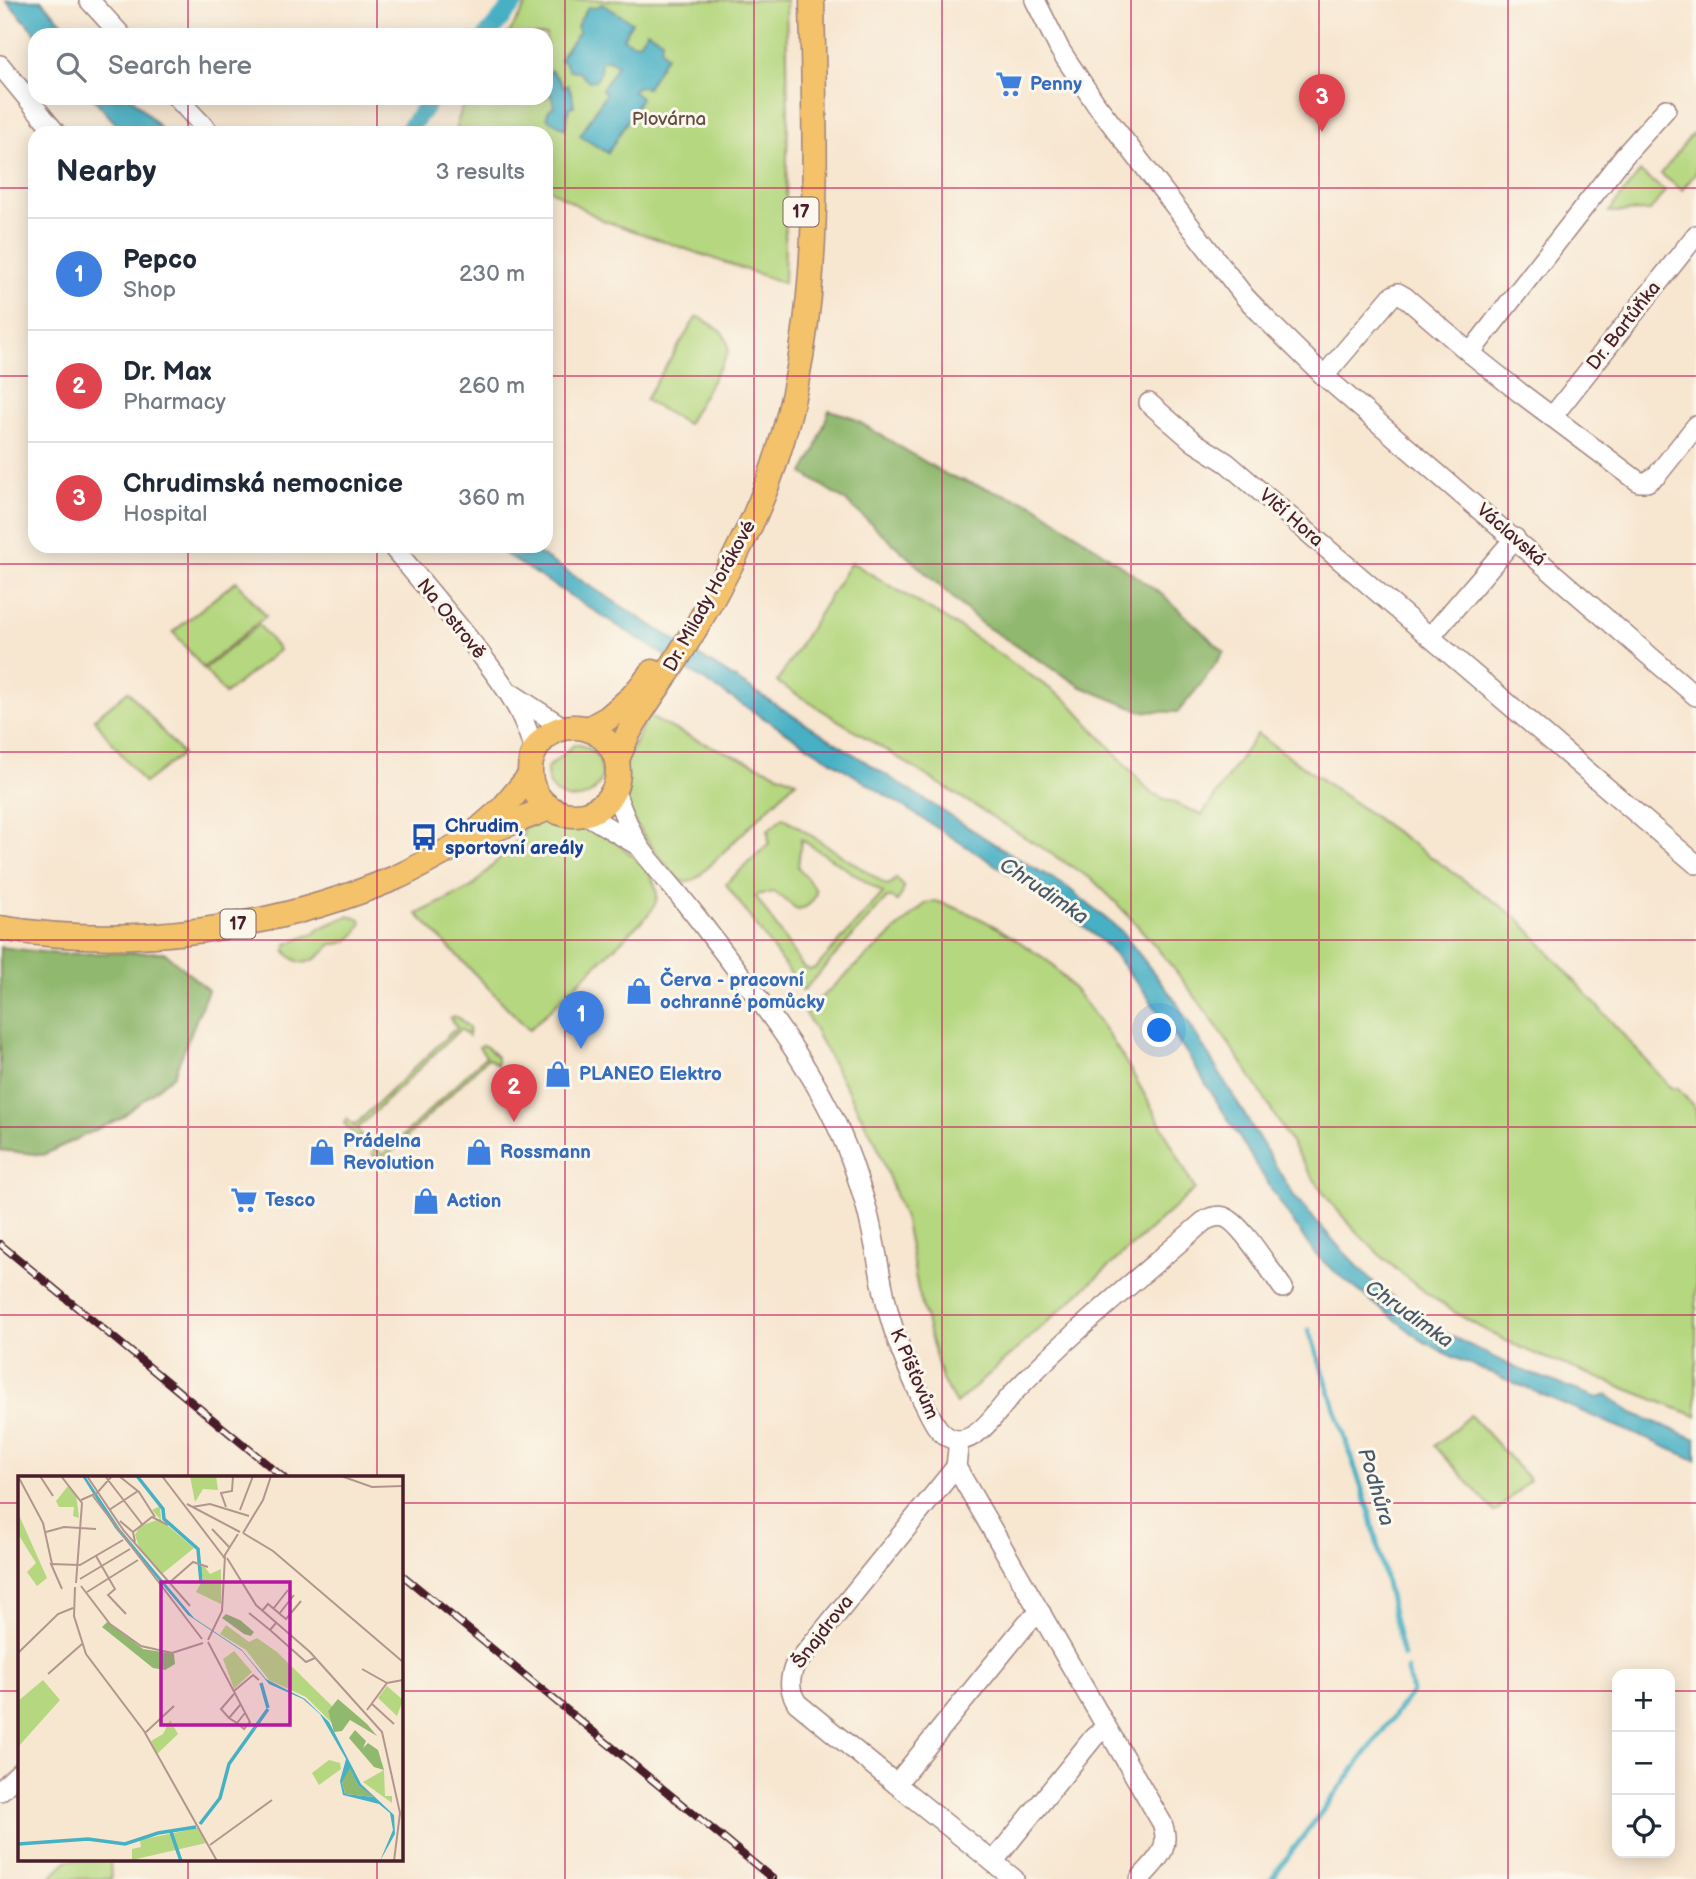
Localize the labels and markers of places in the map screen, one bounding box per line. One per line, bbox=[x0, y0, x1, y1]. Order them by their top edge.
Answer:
supermarket icon: Penny bbox=[994, 69, 1024, 99]
place label: Penny bbox=[1030, 73, 1082, 96]
pin: 3 bbox=[1299, 74, 1345, 132]
place label: Chrudim, sportovní areály bbox=[445, 815, 584, 860]
bus stop icon: Chrudim, sportovní areály bbox=[409, 822, 439, 852]
place label: Červa - pracovní ochranné pomůcky bbox=[660, 967, 825, 1014]
shop icon: Červa - pracovní ochranné pomůcky bbox=[624, 976, 654, 1006]
pin: 1 bbox=[558, 991, 604, 1049]
shop icon: PLANEO Elektro bbox=[543, 1059, 573, 1089]
place label: PLANEO Elektro bbox=[579, 1063, 722, 1086]
pin: 2 bbox=[491, 1064, 537, 1122]
place label: Prádelna Revolution bbox=[343, 1130, 434, 1175]
shop icon: Prádelna Revolution bbox=[307, 1137, 337, 1167]
shop icon: Rossmann bbox=[464, 1137, 494, 1167]
place label: Rossmann bbox=[500, 1141, 591, 1164]
supermarket icon: Tesco bbox=[229, 1185, 259, 1215]
shop icon: Action bbox=[411, 1186, 441, 1216]
place label: Tesco bbox=[265, 1189, 315, 1212]
place label: Action bbox=[446, 1190, 501, 1213]

